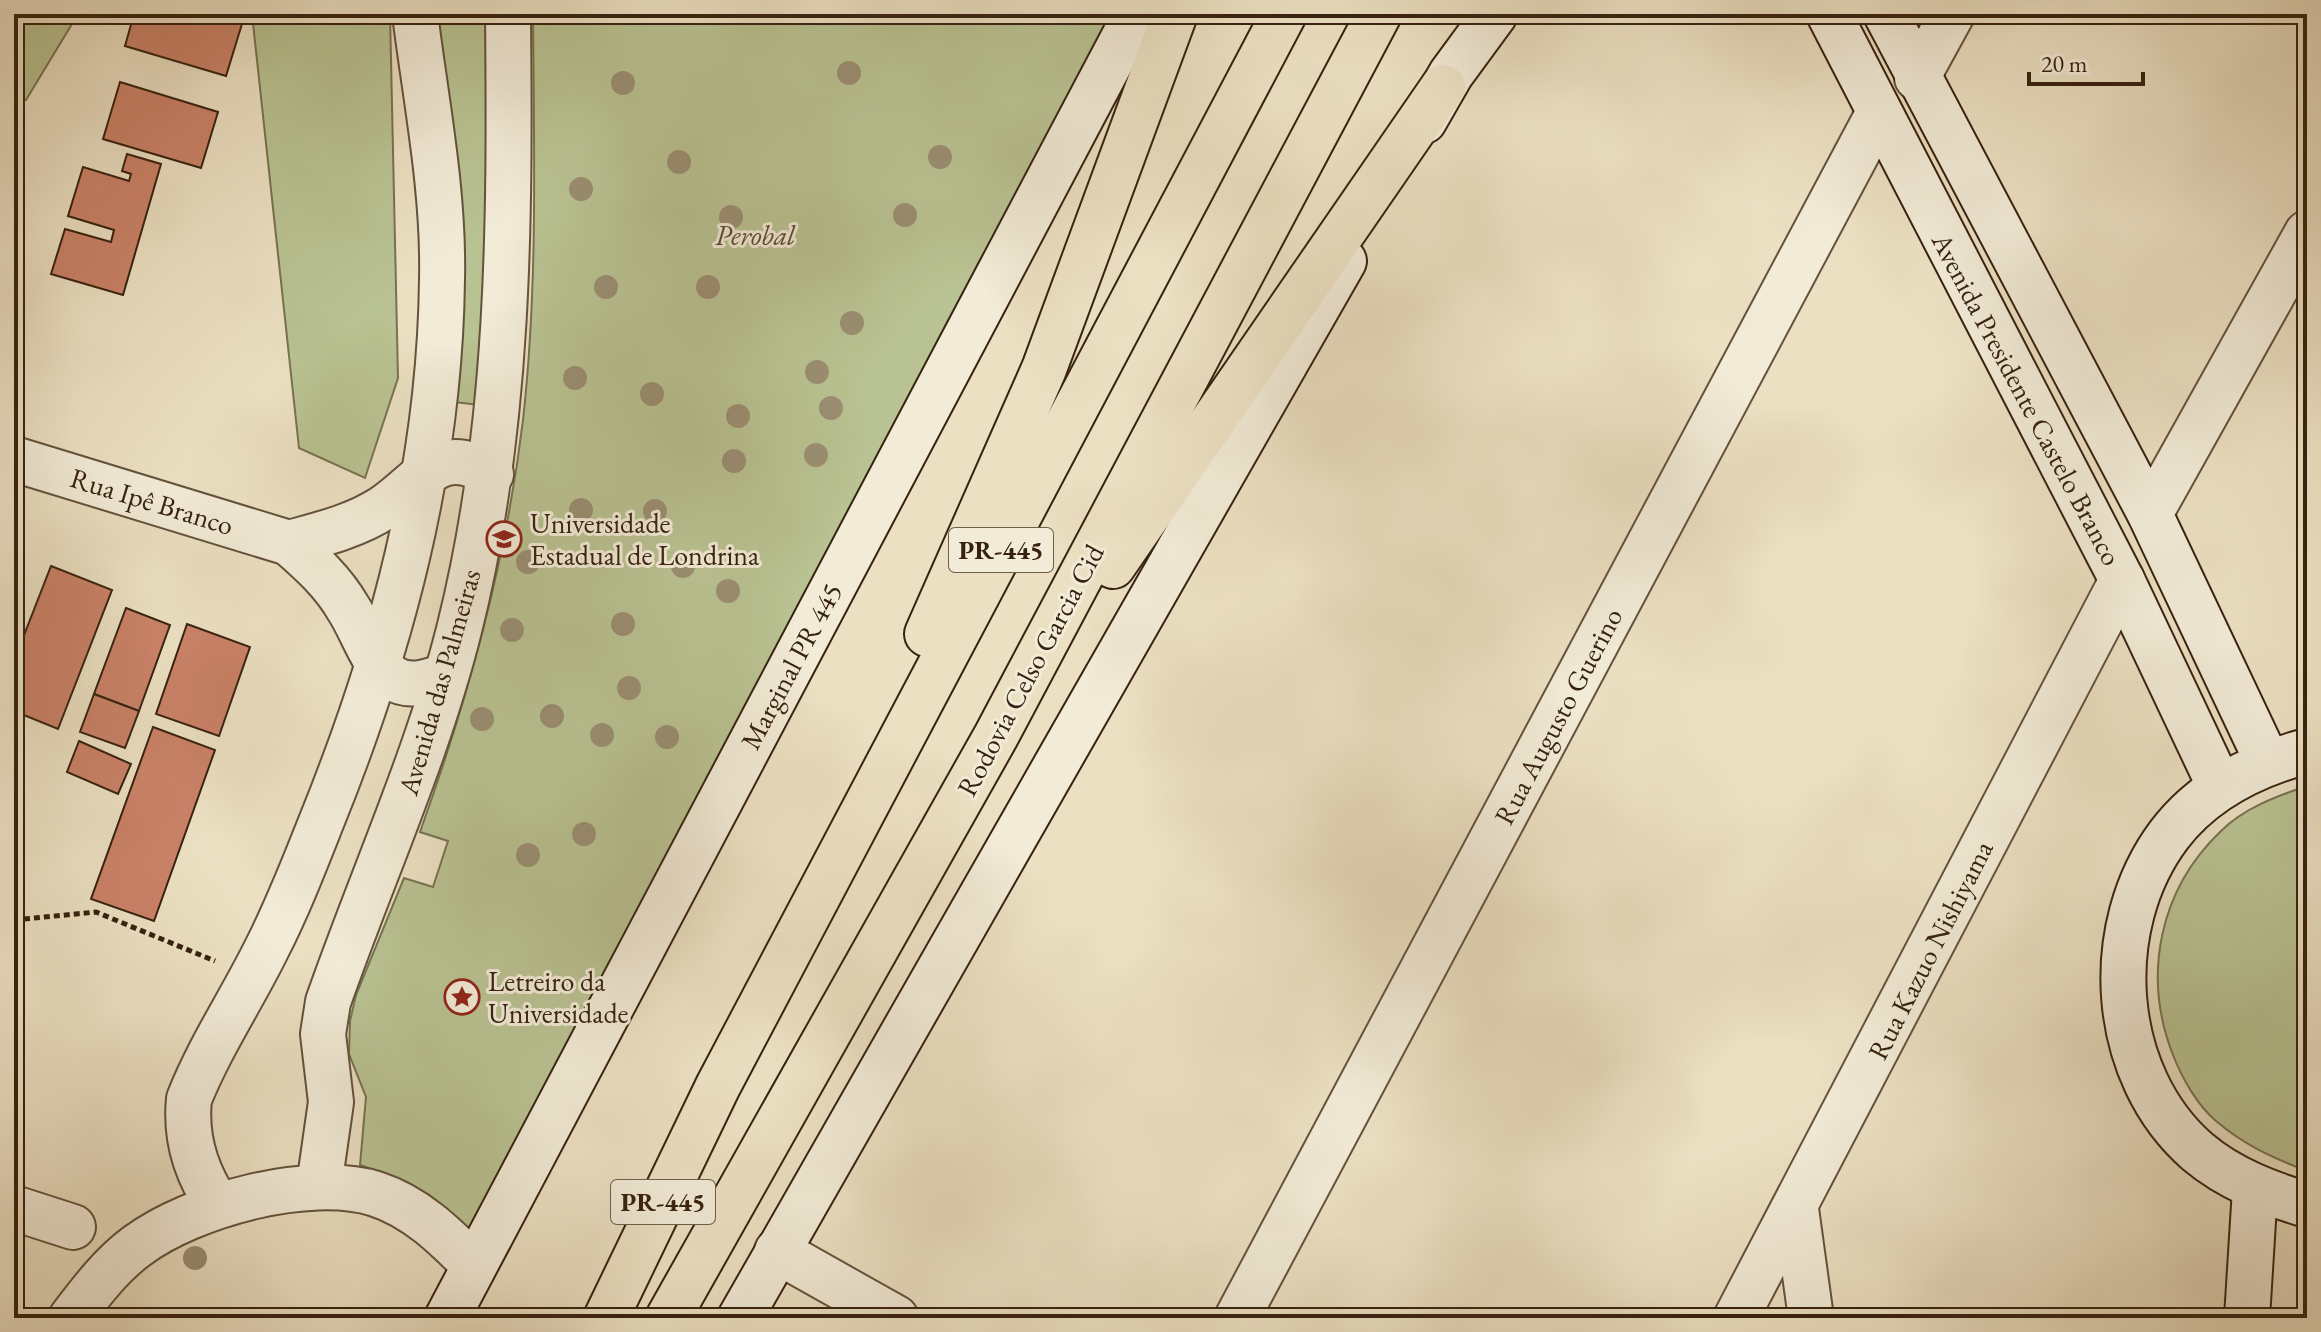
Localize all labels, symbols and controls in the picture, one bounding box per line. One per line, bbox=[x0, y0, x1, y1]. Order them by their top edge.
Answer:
scale bar bbox=[2029, 36, 2143, 86]
text: 20 m bbox=[2041, 48, 2088, 79]
park label: Perobal bbox=[715, 217, 796, 253]
street label: Avenida Presidente Castelo Branco bbox=[1923, 226, 2130, 572]
street label: Rua Ipê Branco bbox=[66, 459, 238, 543]
place label: Universidade Estadual de Londrina bbox=[530, 505, 760, 573]
school or university icon: Universidade Estadual de Londrina bbox=[485, 520, 523, 558]
road number: PR-445 bbox=[949, 528, 1053, 572]
street label: Rodovia Celso Garcia Cid bbox=[948, 537, 1112, 802]
street label: Avenida das Palmeiras bbox=[389, 565, 488, 800]
street label: Marginal PR 445 bbox=[732, 576, 850, 756]
street label: Rua Augusto Guerino bbox=[1486, 601, 1630, 831]
street label: Rua Kazuo Nishiyama bbox=[1859, 834, 2001, 1066]
place label: Letreiro da Universidade bbox=[488, 963, 629, 1031]
place icon: Letreiro da Universidade bbox=[443, 978, 481, 1016]
road number: PR-445 bbox=[611, 1180, 715, 1224]

